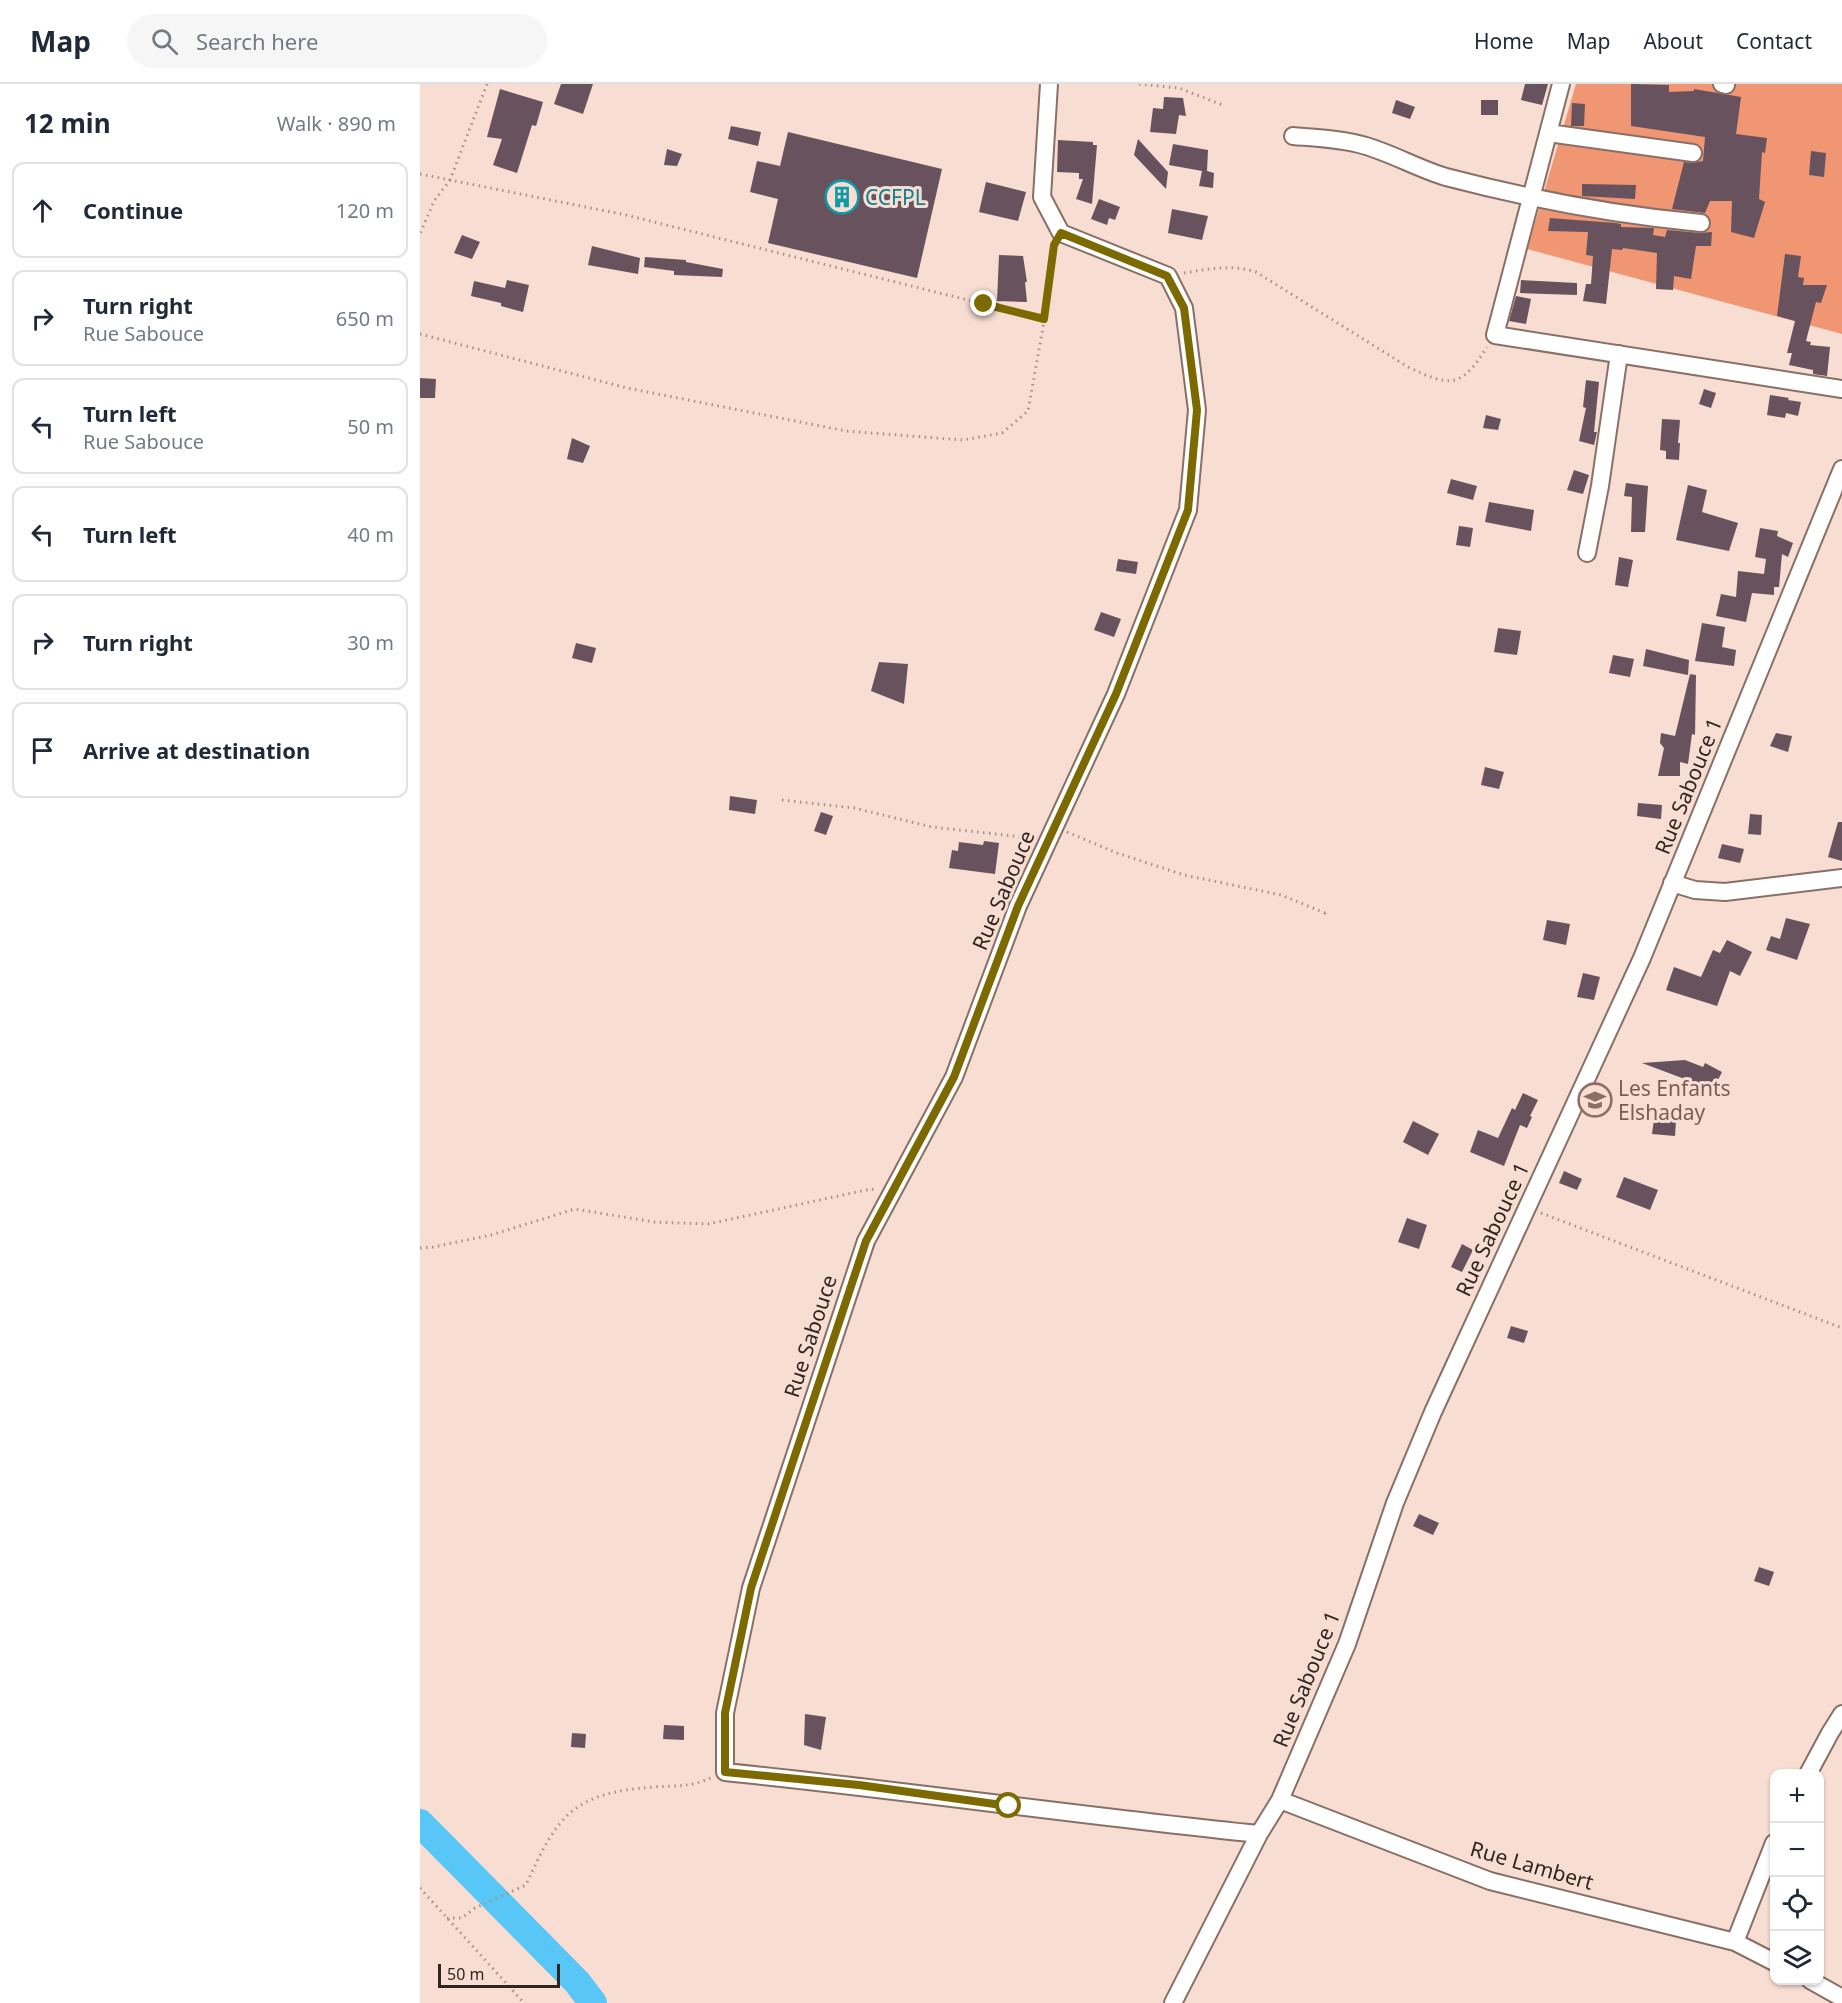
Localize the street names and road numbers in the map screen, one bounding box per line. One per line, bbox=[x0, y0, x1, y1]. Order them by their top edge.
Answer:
street label: Rue Sabouce 1 bbox=[1648, 714, 1728, 858]
street label: Rue Sabouce bbox=[965, 826, 1041, 954]
street label: Rue Sabouce 1 bbox=[1449, 1158, 1535, 1300]
street label: Rue Sabouce bbox=[777, 1271, 843, 1401]
street label: Rue Sabouce 1 bbox=[1266, 1607, 1346, 1751]
street label: Rue Lambert bbox=[1467, 1834, 1597, 1896]

